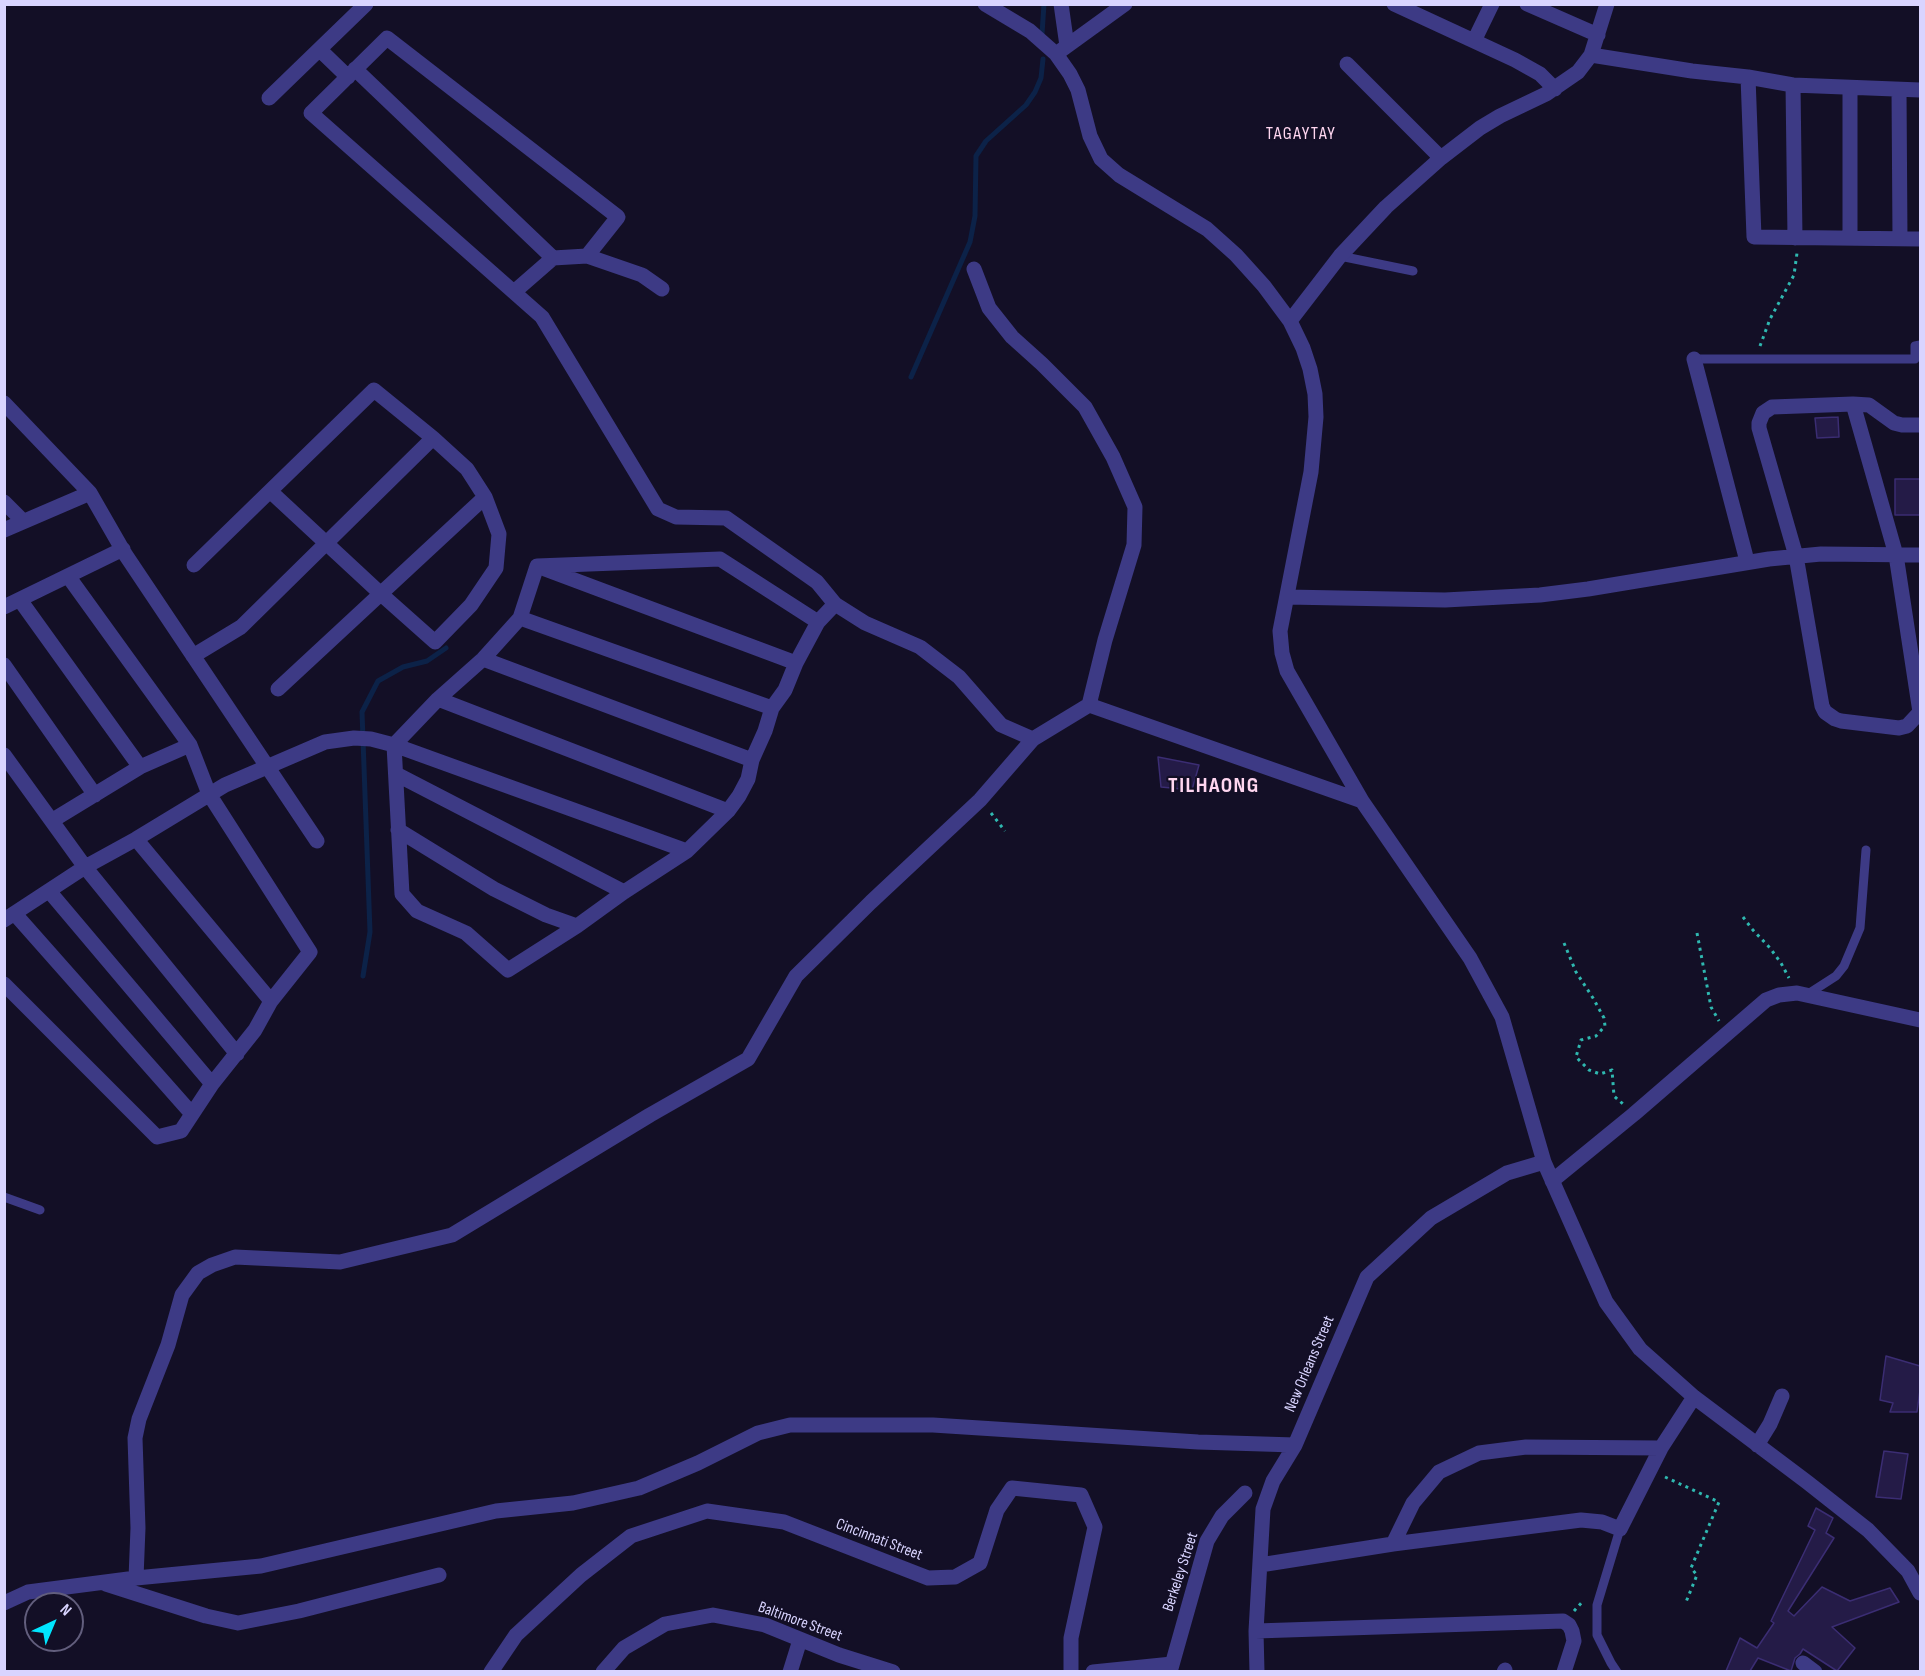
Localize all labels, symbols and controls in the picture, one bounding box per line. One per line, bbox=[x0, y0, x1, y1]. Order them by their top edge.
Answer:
district label: TAGAYTAY bbox=[1266, 123, 1336, 145]
district label: TILHAONG bbox=[1168, 773, 1260, 799]
street label: New Orleans Street bbox=[1281, 1313, 1339, 1415]
street label: Cincinnati Street bbox=[833, 1515, 925, 1565]
street label: Berkeley Street bbox=[1159, 1530, 1203, 1614]
north arrow bbox=[24, 1592, 84, 1652]
street label: Baltimore Street bbox=[755, 1598, 845, 1646]
text: N bbox=[56, 1600, 75, 1620]

